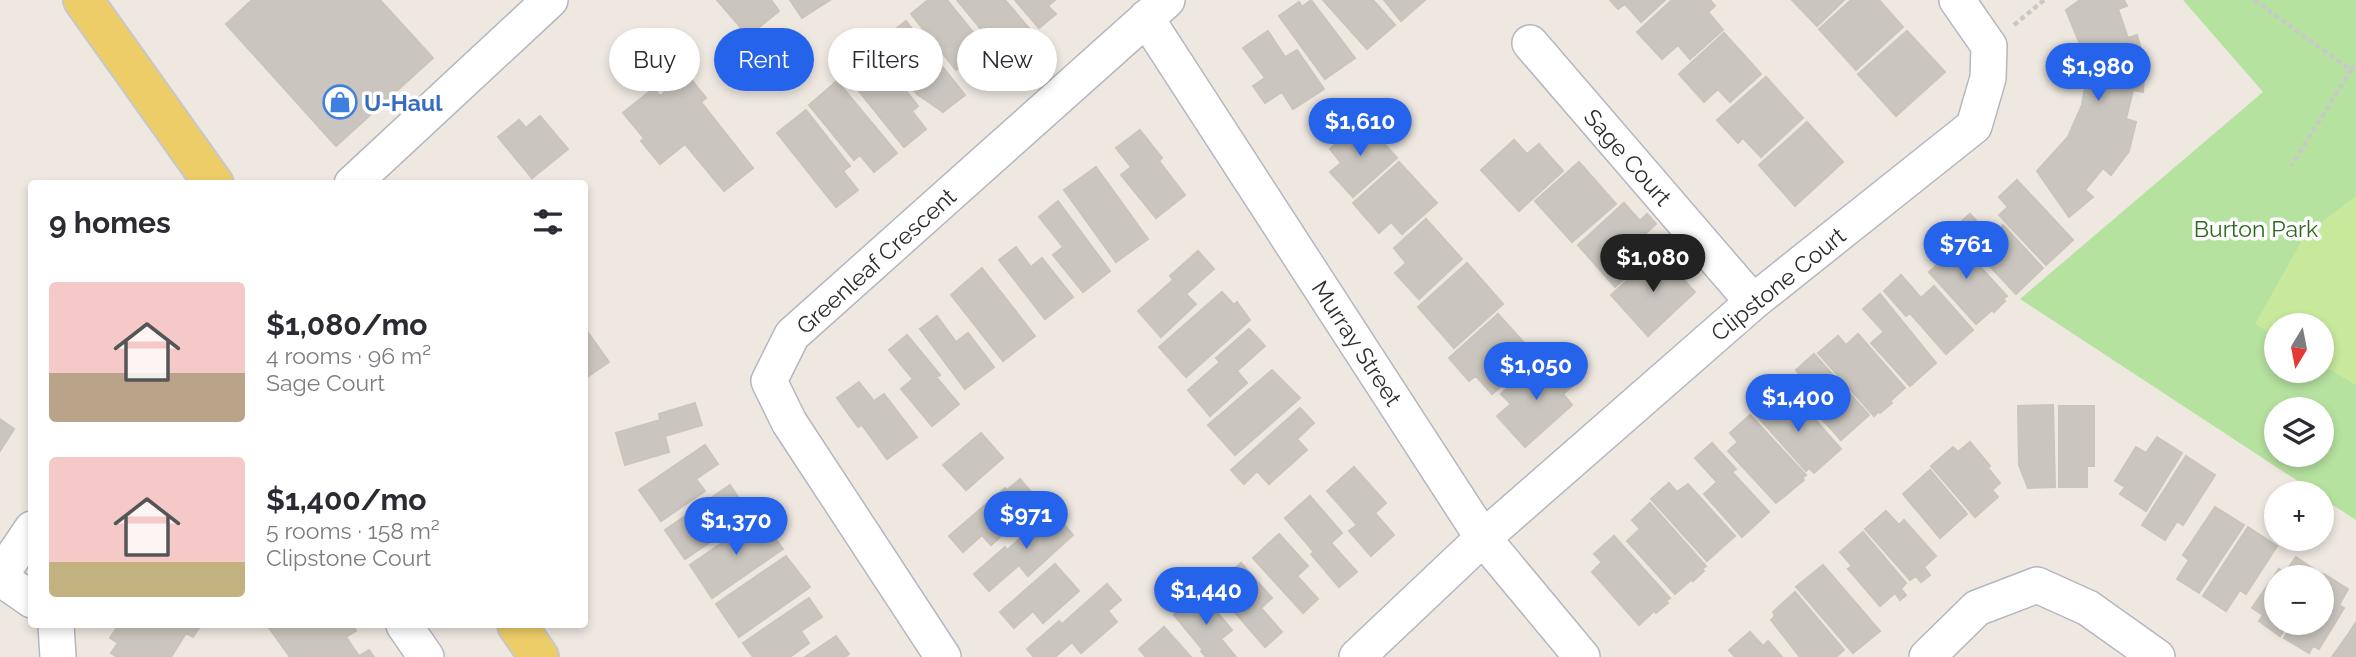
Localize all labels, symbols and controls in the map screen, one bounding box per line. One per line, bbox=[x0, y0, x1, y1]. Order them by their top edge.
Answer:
chip: Buy bbox=[609, 28, 700, 91]
chip: Rent bbox=[714, 28, 814, 91]
chip: Filters bbox=[828, 28, 943, 91]
chip: New bbox=[957, 28, 1057, 91]
pin: $1,980 bbox=[2041, 43, 2155, 103]
text: $1,980 bbox=[2062, 52, 2134, 79]
shop icon: U-Haul bbox=[321, 83, 359, 121]
place label: U-Haul bbox=[364, 89, 443, 116]
pin: $1,610 bbox=[1303, 99, 1417, 158]
street label: Sage Court bbox=[1579, 103, 1677, 211]
text: $1,610 bbox=[1325, 107, 1395, 134]
street label: Greenleaf Crescent bbox=[791, 182, 961, 340]
icon: filters bbox=[529, 203, 567, 241]
text: 9 homes bbox=[49, 205, 171, 240]
park label: Burton Park bbox=[2194, 215, 2318, 242]
street label: Clipstone Court bbox=[1705, 221, 1851, 346]
pin: $761 bbox=[1925, 222, 2007, 281]
text: $761 bbox=[1940, 230, 1992, 257]
pin: $1,080 bbox=[1596, 234, 1710, 294]
text: $1,080 bbox=[1616, 243, 1690, 270]
street label: Murray Street bbox=[1307, 275, 1408, 411]
text: $1,080/mo bbox=[266, 307, 428, 342]
icon: home bbox=[105, 310, 189, 394]
north arrow bbox=[2264, 313, 2334, 383]
map controls bbox=[2264, 313, 2334, 635]
text: 4 rooms · 96 m² bbox=[266, 342, 431, 369]
pin: $1,050 bbox=[1479, 342, 1593, 402]
text: $1,050 bbox=[1500, 351, 1572, 378]
text: Sage Court bbox=[266, 369, 385, 396]
pin: $1,400 bbox=[1741, 374, 1855, 434]
text: $1,400 bbox=[1762, 383, 1834, 410]
button: layers bbox=[2264, 397, 2334, 467]
button: + bbox=[2264, 481, 2334, 551]
text: $1,400/mo bbox=[266, 482, 427, 517]
icon: home bbox=[105, 485, 189, 569]
pin: $971 bbox=[985, 491, 1067, 551]
pin: $1,370 bbox=[679, 498, 793, 557]
text: $971 bbox=[1000, 500, 1052, 527]
text: $1,370 bbox=[700, 506, 772, 533]
text: 5 rooms · 158 m² bbox=[266, 517, 440, 544]
text: Clipstone Court bbox=[266, 544, 431, 571]
button: − bbox=[2264, 565, 2334, 635]
pin: $1,440 bbox=[1149, 568, 1263, 627]
text: $1,440 bbox=[1170, 576, 1242, 603]

